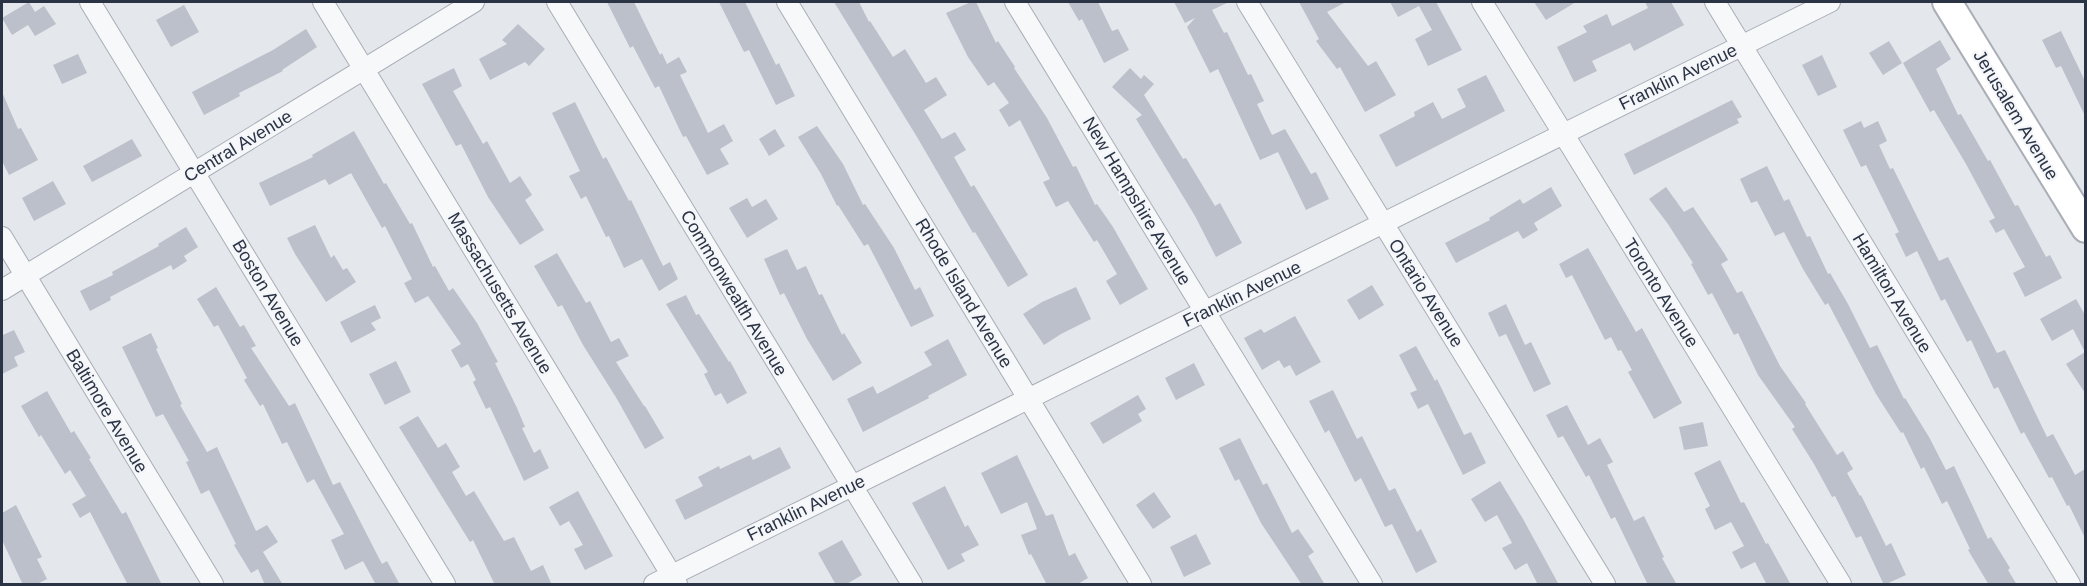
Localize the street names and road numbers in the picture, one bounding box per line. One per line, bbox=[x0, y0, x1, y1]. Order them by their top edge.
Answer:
street label: Franklin Avenue bbox=[1616, 40, 1740, 114]
street label: Jerusalem Avenue bbox=[1969, 47, 2063, 183]
street label: Central Avenue bbox=[180, 106, 296, 186]
street label: New Hampshire Avenue bbox=[1079, 113, 1195, 289]
street label: Commonwealth Avenue bbox=[677, 207, 791, 379]
street label: Massachusetts Avenue bbox=[444, 209, 556, 377]
street label: Rhode Island Avenue bbox=[911, 215, 1017, 371]
street label: Hamilton Avenue bbox=[1848, 230, 1936, 356]
street label: Ontario Avenue bbox=[1385, 235, 1467, 351]
street label: Toronto Avenue bbox=[1619, 235, 1703, 351]
street label: Boston Avenue bbox=[228, 236, 308, 350]
street label: Franklin Avenue bbox=[1180, 257, 1304, 331]
street label: Baltimore Avenue bbox=[62, 346, 152, 476]
street label: Franklin Avenue bbox=[744, 471, 868, 545]

